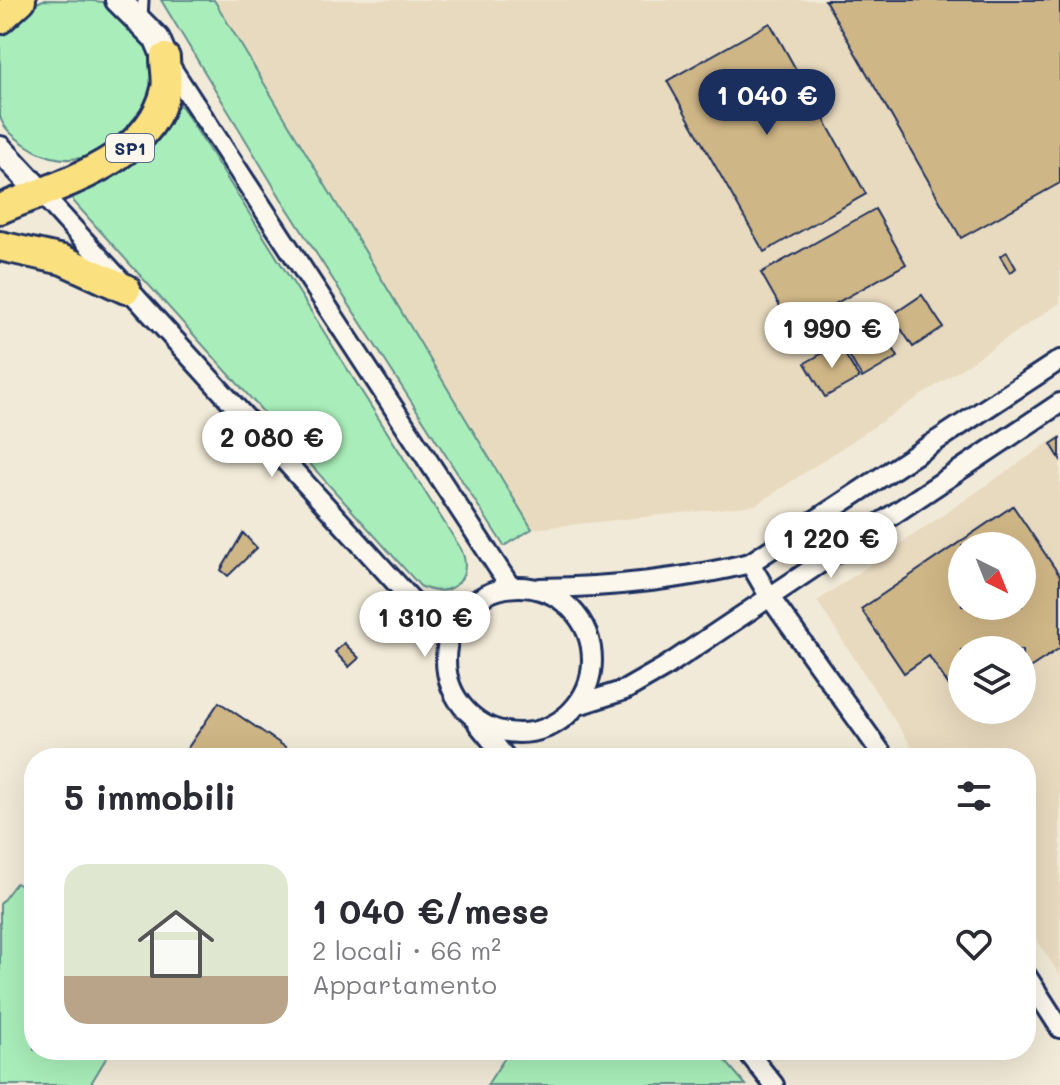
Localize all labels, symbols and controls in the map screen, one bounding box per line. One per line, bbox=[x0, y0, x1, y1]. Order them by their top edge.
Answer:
pin: 1 040 € bbox=[693, 69, 841, 137]
text: 1 040 € bbox=[716, 78, 818, 112]
road number: SP1 bbox=[106, 134, 154, 162]
pin: 1 990 € bbox=[758, 302, 906, 370]
text: 1 990 € bbox=[782, 311, 882, 345]
pin: 2 080 € bbox=[198, 411, 346, 479]
text: 2 080 € bbox=[220, 420, 324, 454]
pin: 1 220 € bbox=[757, 512, 905, 580]
text: 1 220 € bbox=[782, 521, 880, 555]
north arrow bbox=[948, 532, 1036, 620]
map controls bbox=[948, 532, 1036, 724]
pin: 1 310 € bbox=[351, 591, 499, 659]
text: 1 310 € bbox=[377, 600, 473, 634]
button: layers bbox=[948, 636, 1036, 724]
text: 5 immobili bbox=[64, 774, 236, 819]
icon: filters bbox=[952, 774, 996, 818]
text: 1 040 €/mese bbox=[312, 888, 549, 933]
icon: home bbox=[128, 896, 224, 992]
icon: heart bbox=[952, 922, 996, 966]
text: 2 locali · 66 m² bbox=[312, 933, 501, 967]
text: Appartamento bbox=[312, 967, 497, 1001]

